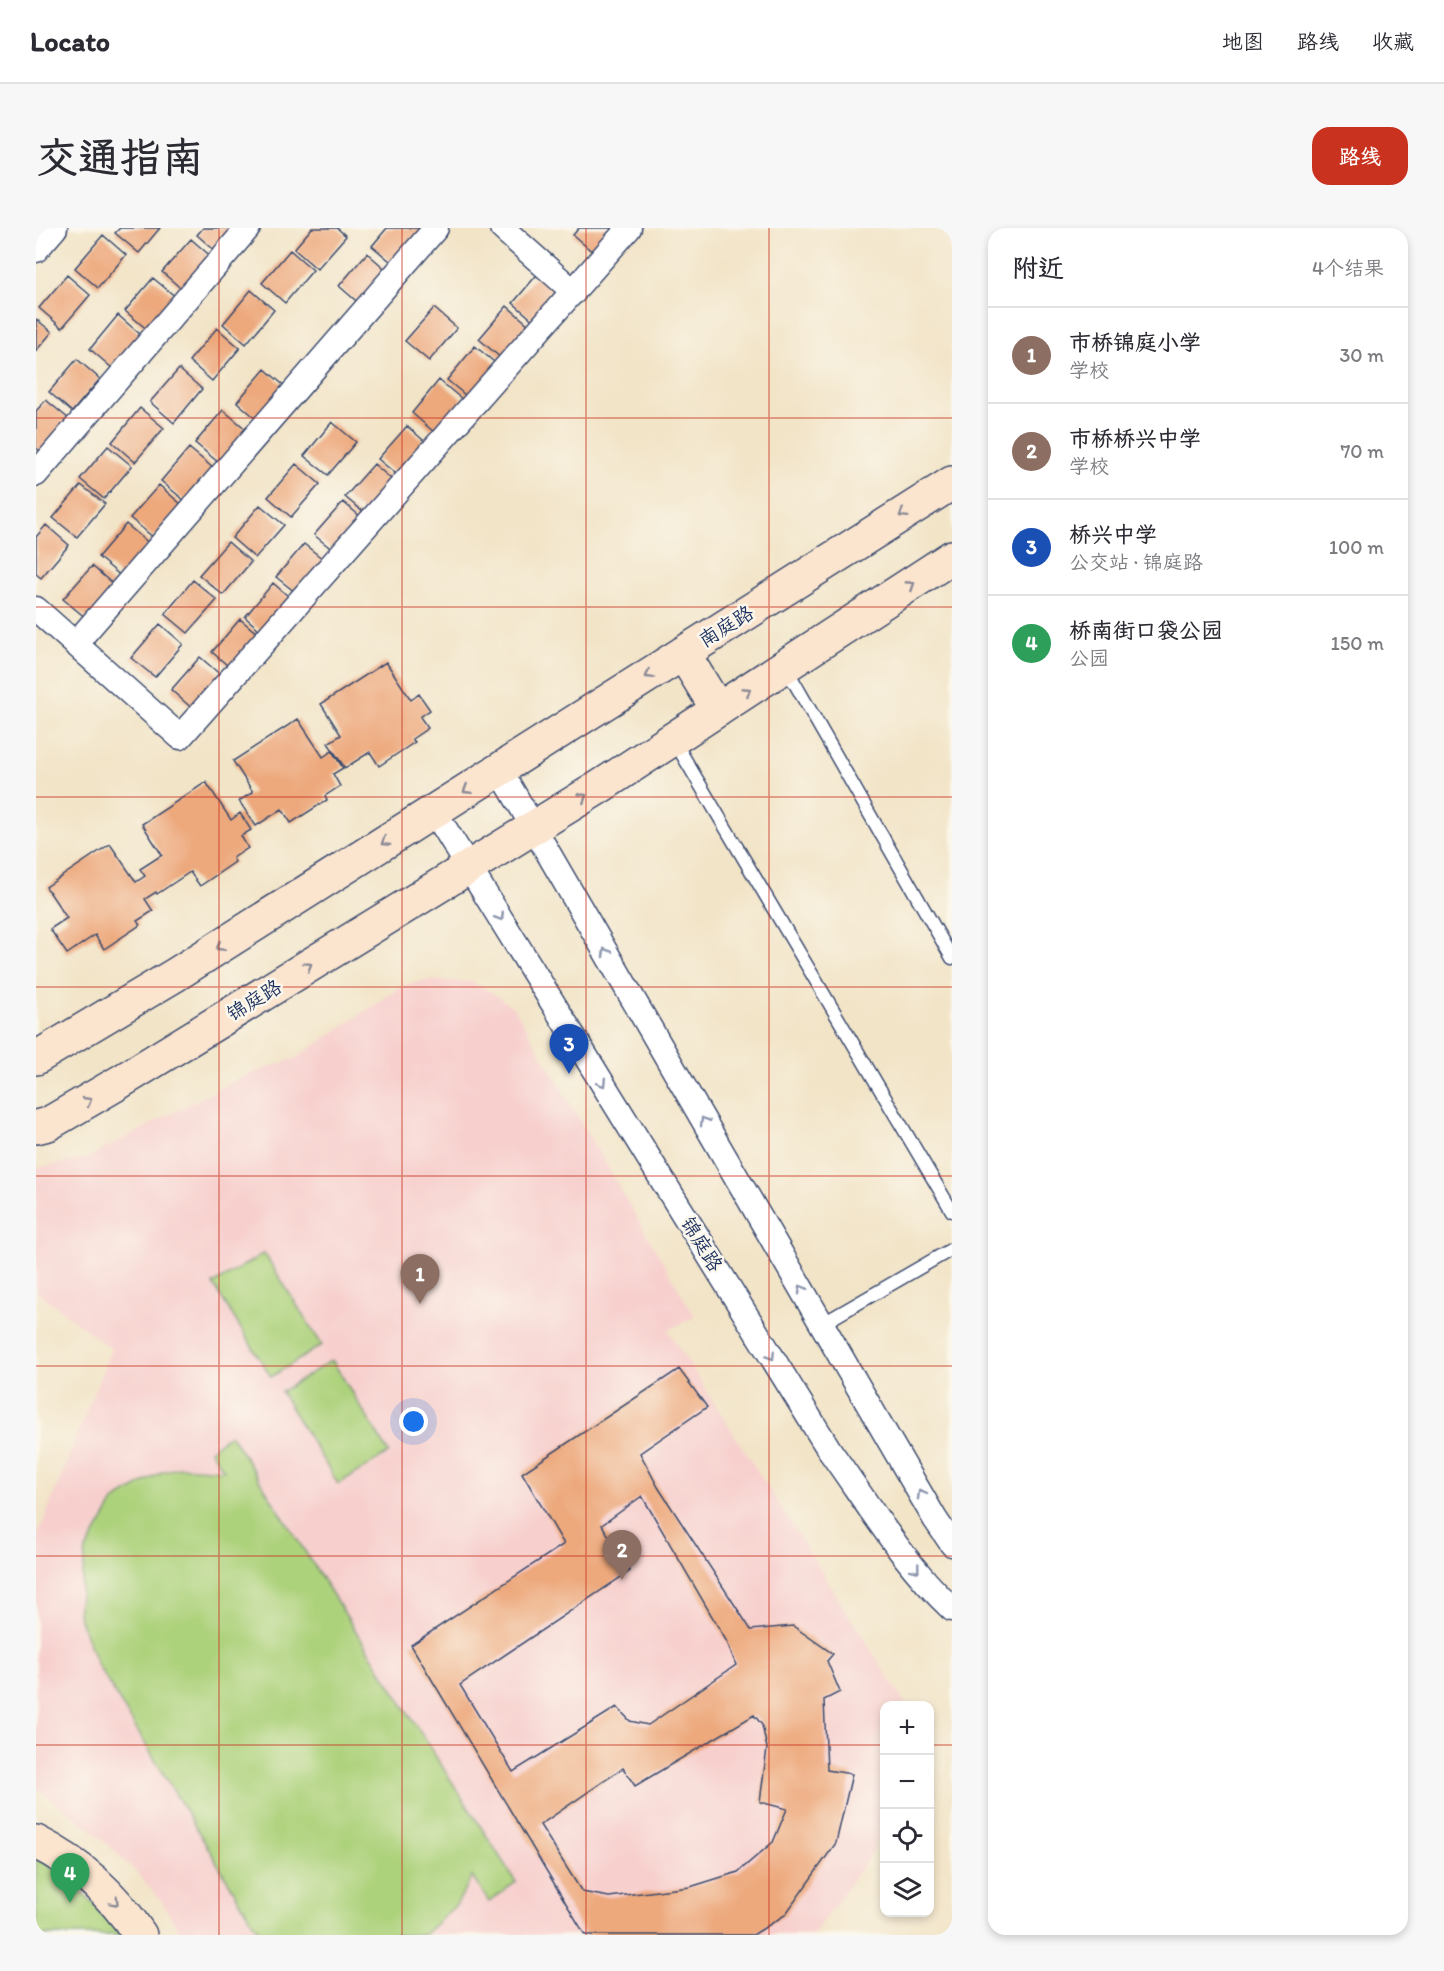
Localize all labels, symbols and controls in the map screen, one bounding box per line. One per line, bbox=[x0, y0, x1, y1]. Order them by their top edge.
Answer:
text: Locato bbox=[30, 24, 110, 58]
text: 地图 bbox=[1222, 29, 1264, 54]
text: 路线 bbox=[1297, 29, 1339, 54]
text: 收藏 bbox=[1372, 29, 1414, 54]
button: 路线 bbox=[1312, 127, 1408, 185]
text: 交通指南 bbox=[36, 132, 204, 183]
text: 附近 bbox=[1012, 252, 1064, 284]
text: 4个结果 bbox=[1312, 256, 1384, 280]
text: 市桥锦庭小学 bbox=[1069, 329, 1201, 356]
text: 1 bbox=[1027, 343, 1036, 367]
text: 30 m bbox=[1339, 343, 1384, 367]
text: 学校 bbox=[1069, 358, 1109, 382]
text: 市桥桥兴中学 bbox=[1069, 425, 1201, 452]
text: 2 bbox=[1026, 439, 1037, 463]
text: 70 m bbox=[1340, 439, 1384, 463]
text: 学校 bbox=[1069, 454, 1109, 478]
one-way arrow bbox=[898, 507, 909, 518]
text: 桥兴中学 bbox=[1069, 521, 1157, 548]
text: 3 bbox=[1026, 535, 1037, 559]
text: 100 m bbox=[1329, 535, 1384, 559]
text: 公交站 · 锦庭路 bbox=[1069, 550, 1203, 574]
one-way arrow bbox=[904, 581, 915, 592]
street label: 南庭路 bbox=[694, 599, 759, 652]
text: 桥南街口袋公园 bbox=[1069, 617, 1223, 644]
text: 4 bbox=[1025, 631, 1038, 655]
text: 150 m bbox=[1331, 631, 1384, 655]
text: 公园 bbox=[1069, 646, 1109, 670]
one-way arrow bbox=[645, 667, 655, 679]
one-way arrow bbox=[741, 688, 752, 699]
one-way arrow bbox=[463, 783, 473, 795]
one-way arrow bbox=[577, 792, 587, 804]
one-way arrow bbox=[381, 835, 391, 847]
one-way arrow bbox=[492, 911, 504, 921]
one-way arrow bbox=[216, 939, 226, 951]
one-way arrow bbox=[602, 948, 613, 958]
one-way arrow bbox=[302, 962, 312, 974]
street label: 锦庭路 bbox=[222, 973, 287, 1026]
pin: 3 bbox=[550, 1024, 588, 1074]
one-way arrow bbox=[595, 1077, 607, 1087]
one-way arrow bbox=[82, 1097, 92, 1108]
one-way arrow bbox=[700, 1117, 711, 1127]
street label: 锦庭路 bbox=[676, 1212, 729, 1277]
pin: 1 bbox=[400, 1254, 440, 1304]
one-way arrow bbox=[798, 1285, 809, 1295]
one-way arrow bbox=[764, 1350, 776, 1360]
your location bbox=[399, 1407, 428, 1436]
one-way arrow bbox=[917, 1490, 928, 1500]
pin: 2 bbox=[602, 1530, 642, 1580]
one-way arrow bbox=[909, 1562, 920, 1573]
map controls bbox=[880, 1701, 934, 1917]
button: + bbox=[880, 1701, 934, 1755]
button: − bbox=[880, 1755, 934, 1809]
button: locate bbox=[880, 1809, 934, 1863]
pin: 4 bbox=[51, 1854, 90, 1903]
button: layers bbox=[880, 1863, 934, 1917]
one-way arrow bbox=[108, 1895, 119, 1906]

